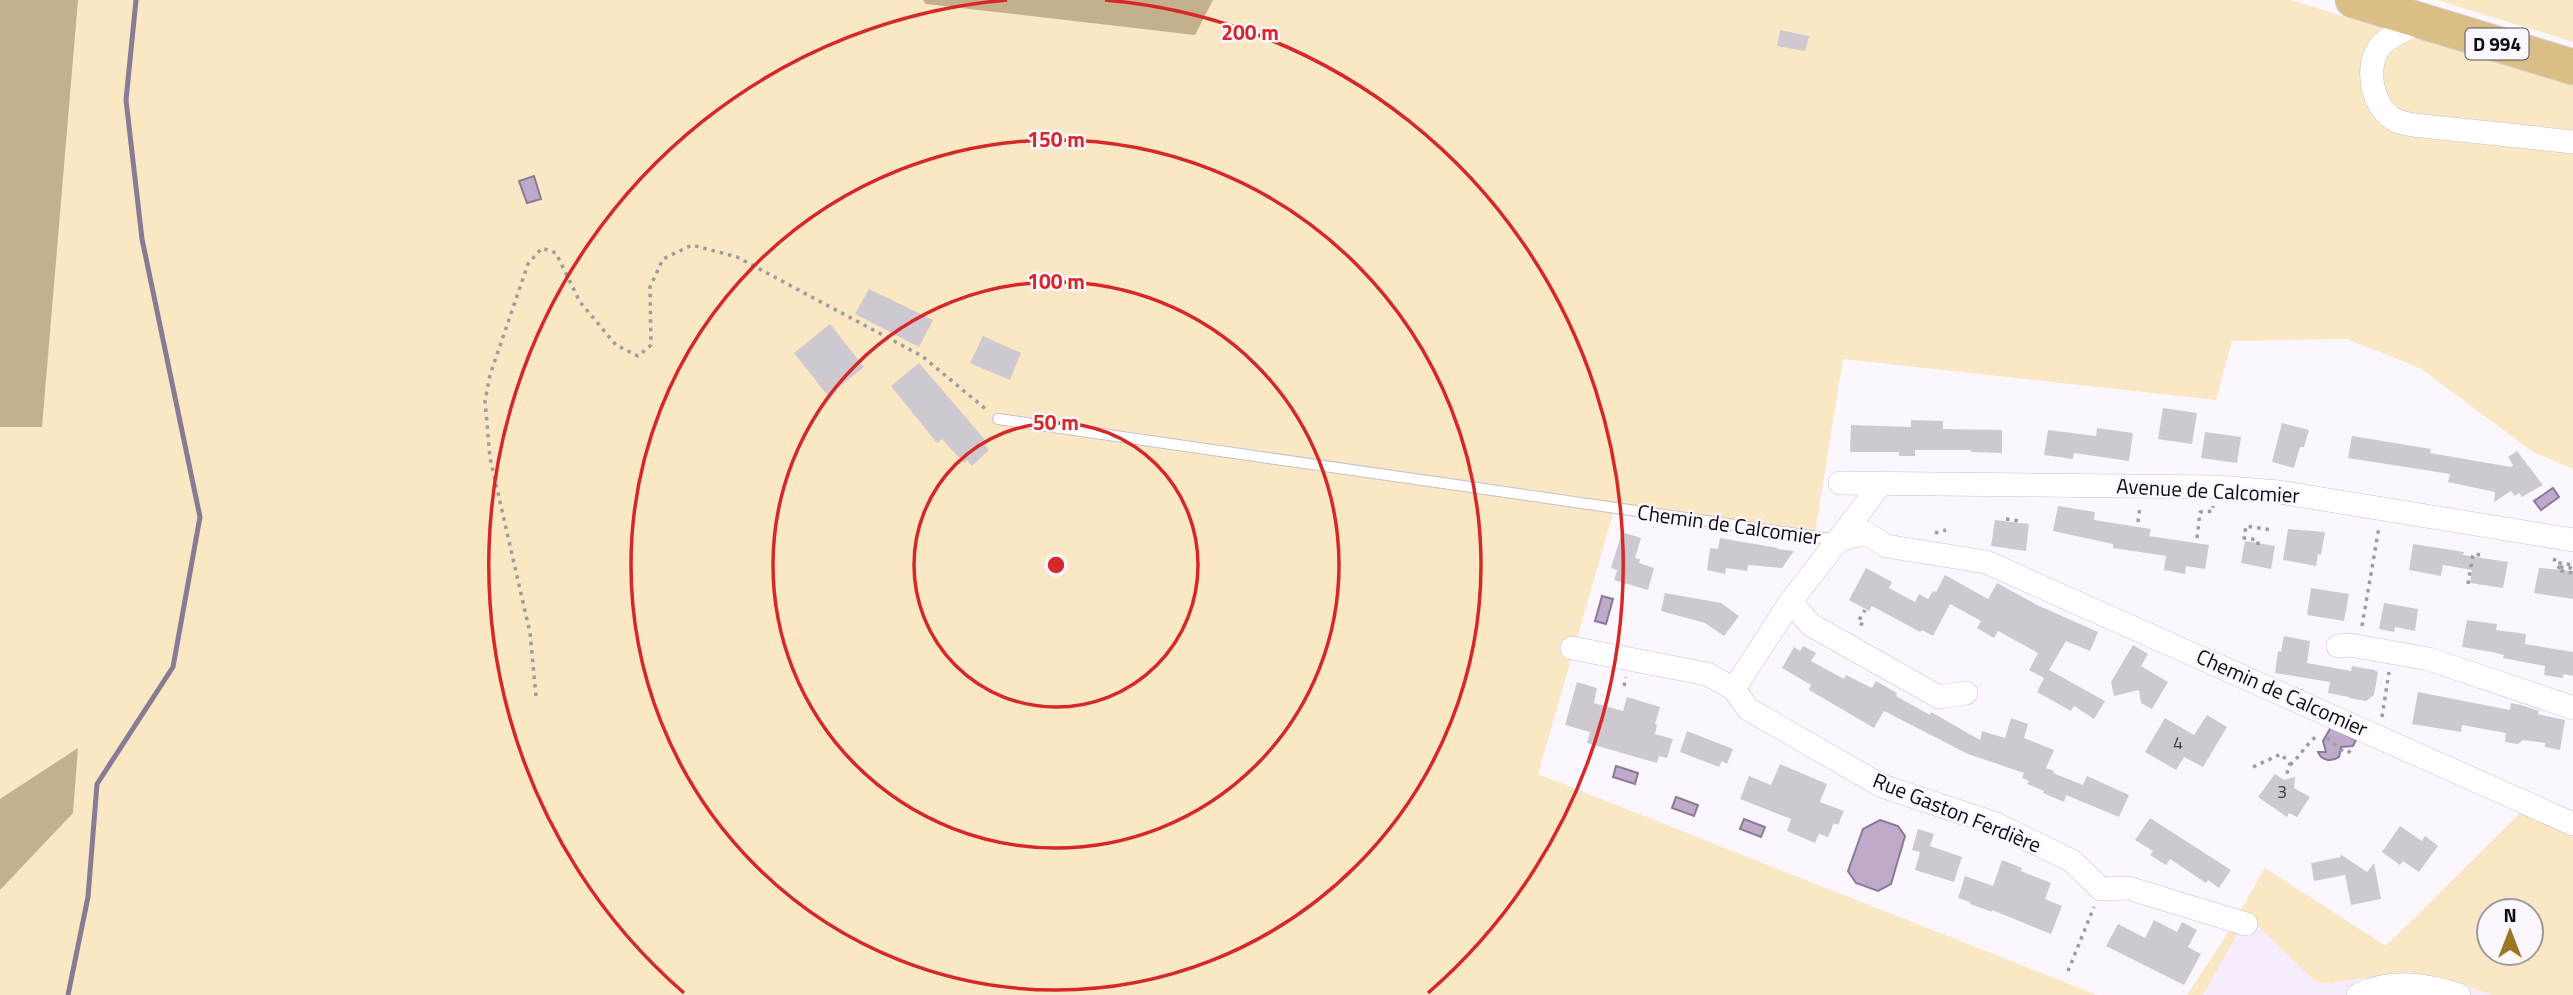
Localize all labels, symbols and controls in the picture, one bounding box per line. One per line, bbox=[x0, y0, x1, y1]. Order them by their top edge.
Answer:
text: 200 m bbox=[1221, 16, 1279, 48]
road number: D 994 bbox=[2466, 28, 2528, 60]
text: 150 m bbox=[1027, 123, 1085, 155]
text: 100 m bbox=[1027, 265, 1085, 297]
text: 50 m bbox=[1033, 406, 1079, 438]
street label: Avenue de Calcomier bbox=[2116, 469, 2301, 511]
street label: Chemin de Calcomier bbox=[1635, 495, 1823, 553]
centre of rings bbox=[1044, 553, 1068, 577]
street label: Chemin de Calcomier bbox=[2192, 640, 2373, 744]
house number: 4 bbox=[2173, 729, 2183, 756]
street label: Rue Gaston Ferdière bbox=[1868, 764, 2046, 860]
house number: 3 bbox=[2277, 778, 2287, 805]
north arrow bbox=[2475, 897, 2545, 967]
text: N bbox=[2503, 900, 2517, 929]

